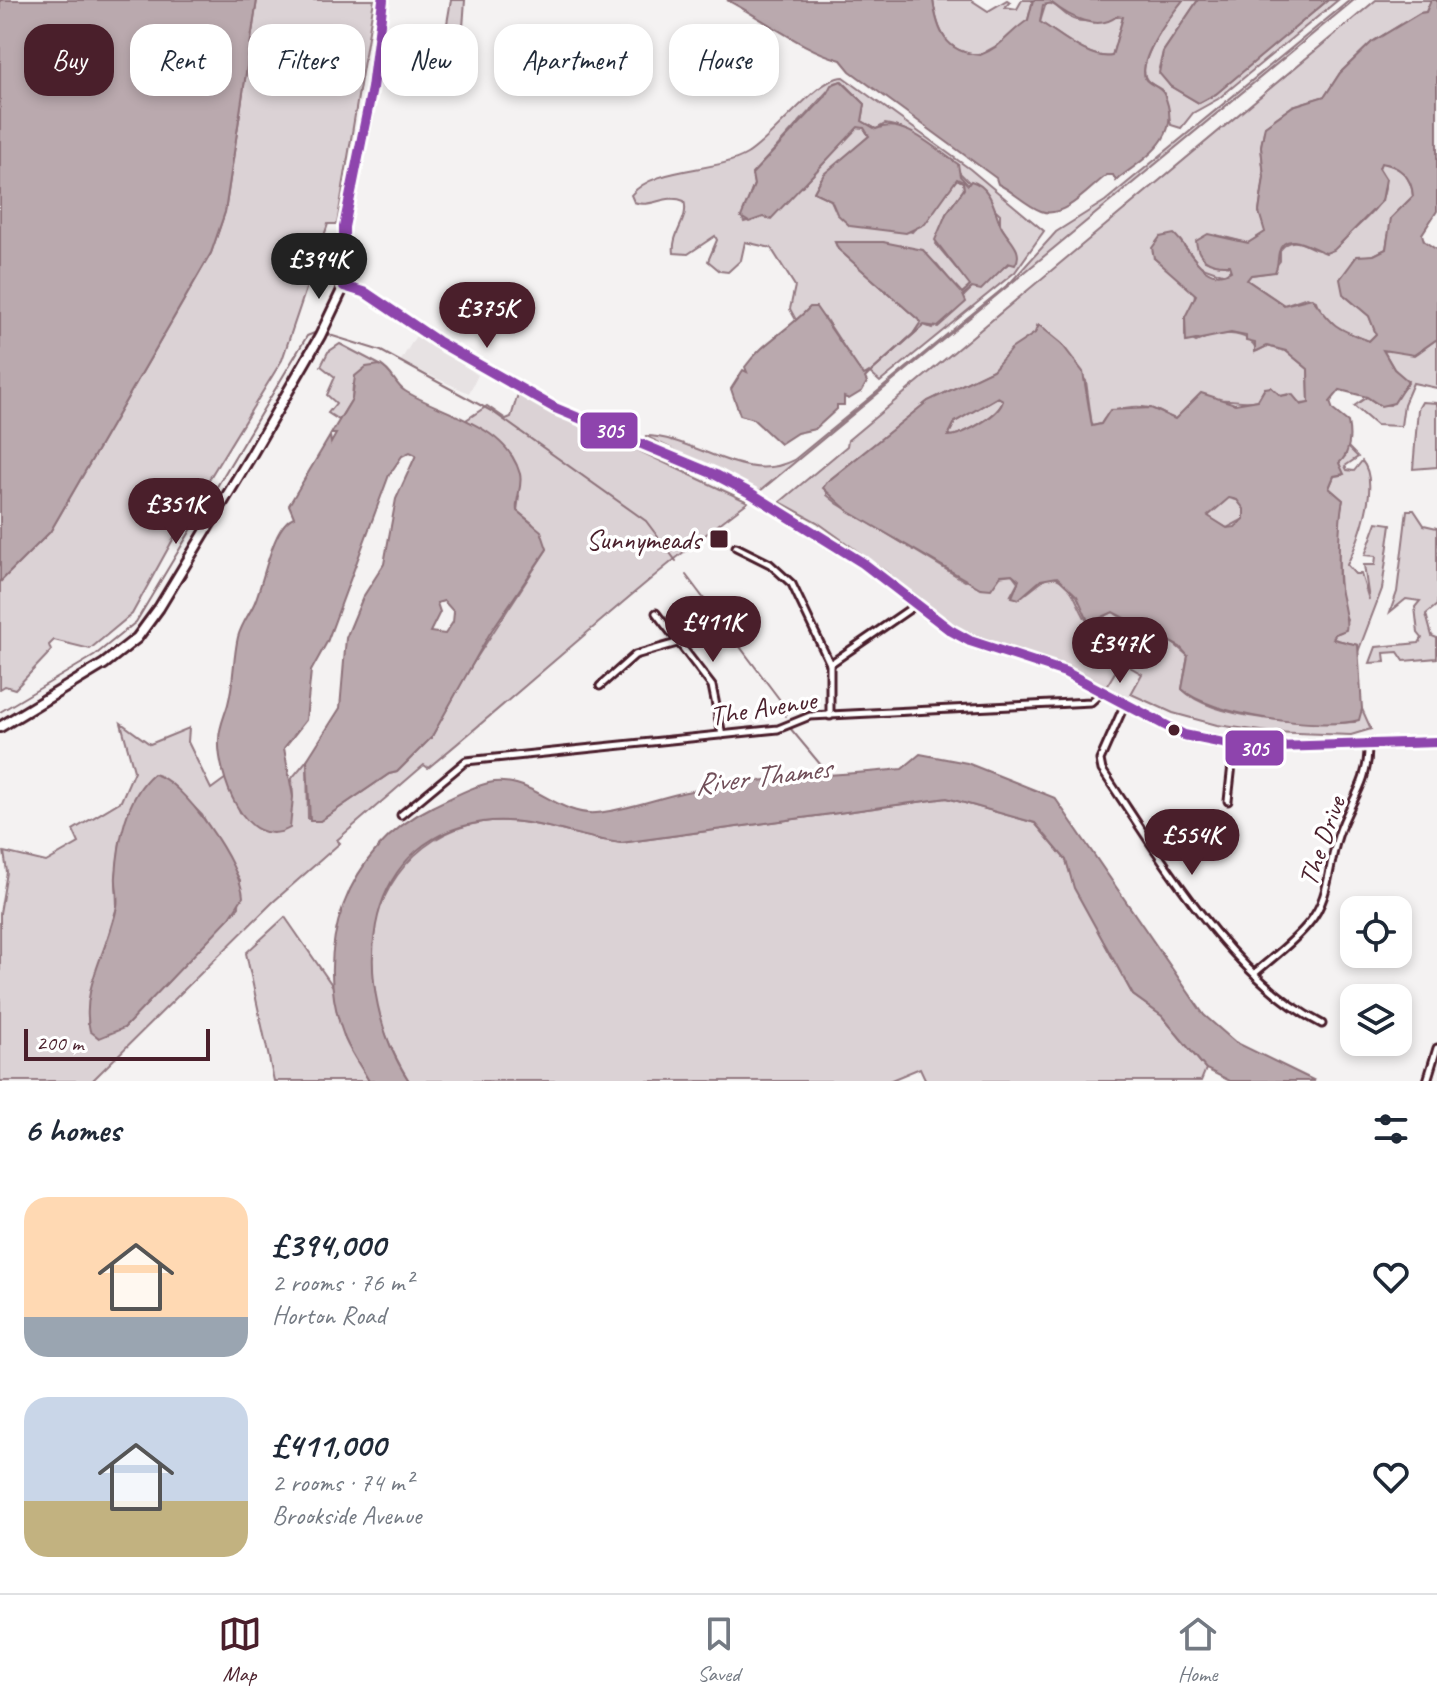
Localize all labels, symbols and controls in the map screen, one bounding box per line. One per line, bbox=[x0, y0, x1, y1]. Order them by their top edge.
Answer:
chip: Buy bbox=[24, 24, 114, 96]
chip: Rent bbox=[130, 24, 232, 96]
chip: Filters bbox=[248, 24, 365, 96]
chip: New bbox=[381, 24, 478, 96]
chip: Apartment bbox=[494, 24, 653, 96]
chip: House bbox=[669, 24, 779, 96]
pin: £394K bbox=[263, 233, 375, 301]
text: £394K bbox=[289, 242, 349, 275]
pin: £375K bbox=[431, 282, 543, 350]
text: £375K bbox=[457, 291, 517, 324]
line badge: 305 bbox=[579, 411, 639, 450]
text: 305 bbox=[594, 417, 626, 445]
pin: £351K bbox=[120, 478, 232, 546]
text: £351K bbox=[146, 487, 206, 520]
place label: Sunnymeads bbox=[586, 522, 703, 557]
marker: Sunnymeads bbox=[708, 528, 730, 550]
pin: £411K bbox=[657, 596, 769, 664]
text: £411K bbox=[683, 605, 743, 638]
pin: £347K bbox=[1064, 617, 1176, 685]
text: £347K bbox=[1090, 626, 1150, 659]
street label: The Avenue bbox=[708, 682, 820, 733]
unlabelled marker bbox=[1166, 722, 1182, 738]
line badge: 305 bbox=[1224, 729, 1285, 767]
text: 305 bbox=[1239, 735, 1271, 763]
water label: River Thames bbox=[692, 748, 837, 803]
street label: The Drive bbox=[1290, 790, 1354, 890]
pin: £554K bbox=[1136, 809, 1248, 877]
text: £554K bbox=[1162, 818, 1222, 851]
map controls bbox=[1340, 896, 1412, 1056]
button: locate bbox=[1340, 896, 1412, 968]
button: layers bbox=[1340, 984, 1412, 1056]
scale bar bbox=[24, 1025, 210, 1061]
text: 200 m bbox=[36, 1029, 83, 1057]
icon: filters bbox=[1369, 1107, 1413, 1151]
text: 6 homes bbox=[24, 1108, 121, 1151]
text: £394,000 bbox=[272, 1223, 385, 1266]
icon: home bbox=[88, 1229, 184, 1325]
icon: heart bbox=[1369, 1255, 1413, 1299]
text: 2 rooms · 76 m² bbox=[272, 1266, 413, 1299]
text: Horton Road bbox=[272, 1299, 385, 1332]
text: £411,000 bbox=[272, 1423, 386, 1466]
icon: home bbox=[88, 1429, 184, 1525]
icon: heart bbox=[1369, 1455, 1413, 1499]
text: 2 rooms · 74 m² bbox=[272, 1466, 413, 1499]
text: Brookside Avenue bbox=[272, 1499, 421, 1532]
tab: Map bbox=[218, 1612, 262, 1688]
tab: Saved bbox=[697, 1612, 741, 1688]
tab: Home bbox=[1176, 1612, 1220, 1688]

